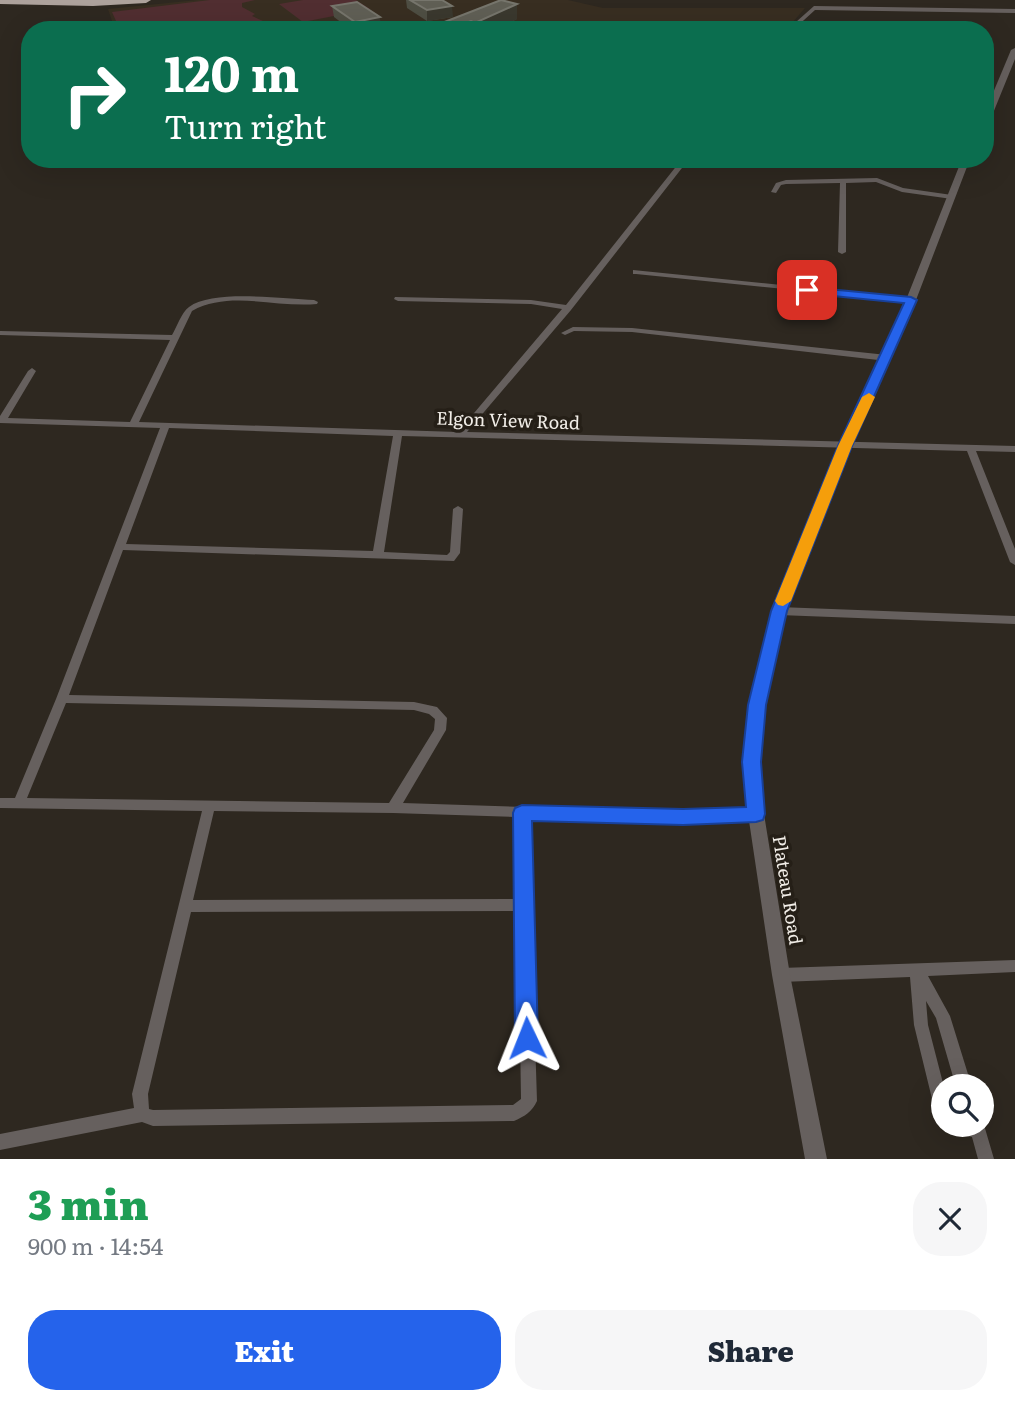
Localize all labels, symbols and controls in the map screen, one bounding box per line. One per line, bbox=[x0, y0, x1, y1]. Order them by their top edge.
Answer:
text: 120 m bbox=[164, 34, 299, 107]
icon: right bbox=[49, 49, 140, 140]
text: Turn right bbox=[164, 101, 326, 149]
pin bbox=[777, 260, 837, 320]
icon: arrive bbox=[788, 271, 826, 309]
street label: Elgon View Road bbox=[436, 403, 580, 436]
street label: Plateau Road bbox=[767, 833, 810, 946]
position arrow bbox=[490, 1001, 564, 1075]
map controls bbox=[931, 1074, 994, 1137]
button: search bbox=[931, 1074, 994, 1137]
text: 3 min bbox=[28, 1171, 149, 1233]
button: close bbox=[913, 1182, 987, 1256]
text: 900 m · 14:54 bbox=[28, 1228, 164, 1262]
button: Exit bbox=[28, 1310, 501, 1390]
button: Share bbox=[515, 1310, 987, 1390]

